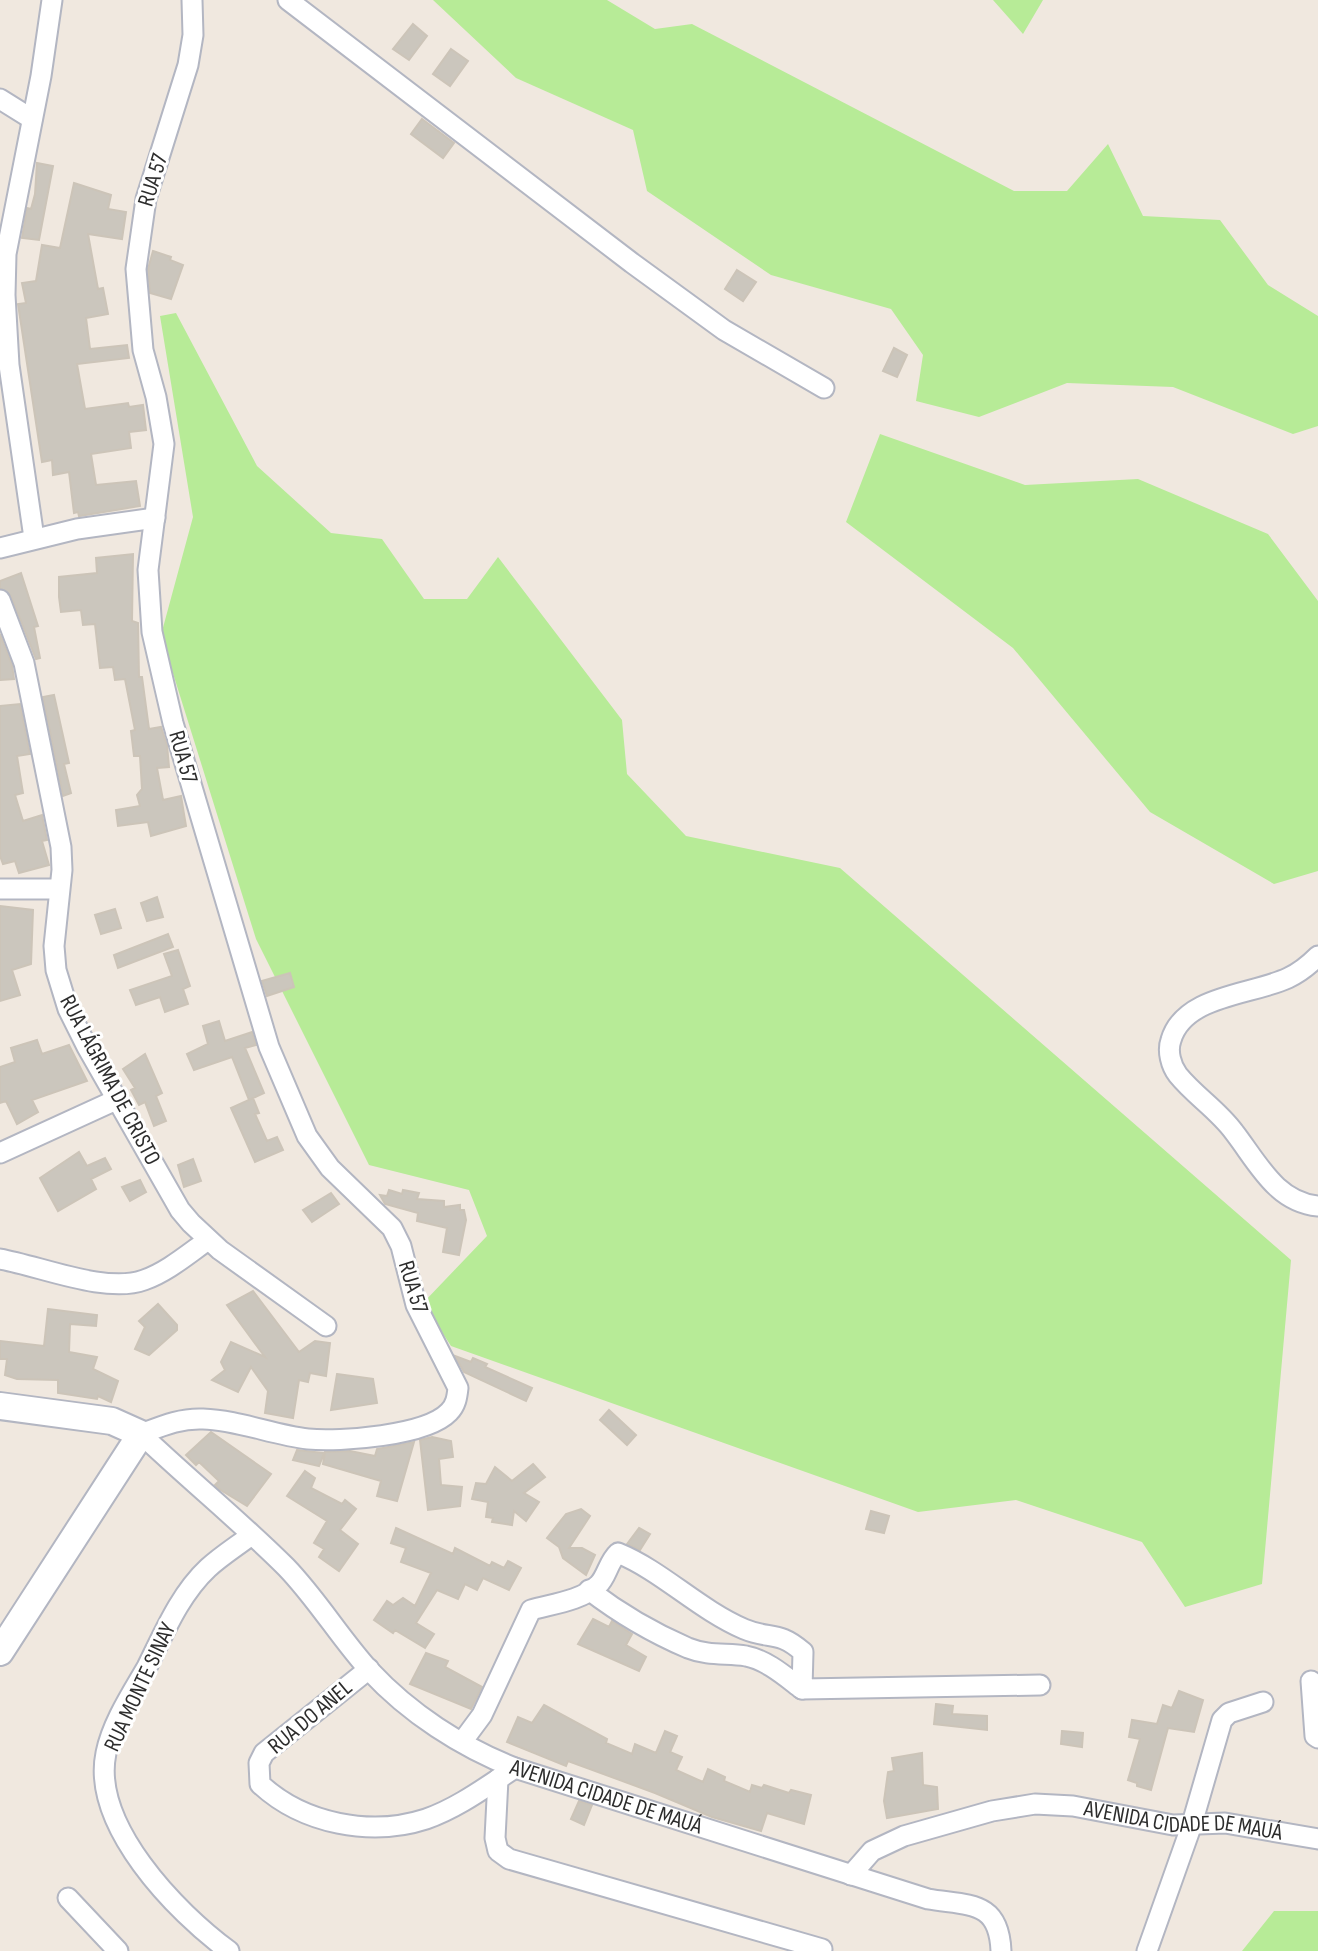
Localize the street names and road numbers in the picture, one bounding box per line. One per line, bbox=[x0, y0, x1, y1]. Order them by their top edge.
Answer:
street label: RUA 57 bbox=[132, 150, 174, 210]
street label: RUA 57 bbox=[162, 727, 204, 787]
street label: RUA LÁGRIMA DE CRISTO bbox=[53, 990, 167, 1170]
street label: RUA 57 bbox=[392, 1257, 434, 1317]
street label: RUA MONTE SINAY bbox=[98, 1618, 182, 1756]
street label: RUA DO ANEL bbox=[262, 1673, 358, 1760]
street label: AVENIDA CIDADE DE MAUÁ bbox=[506, 1753, 706, 1841]
street label: AVENIDA CIDADE DE MAUÁ bbox=[1081, 1794, 1285, 1847]

